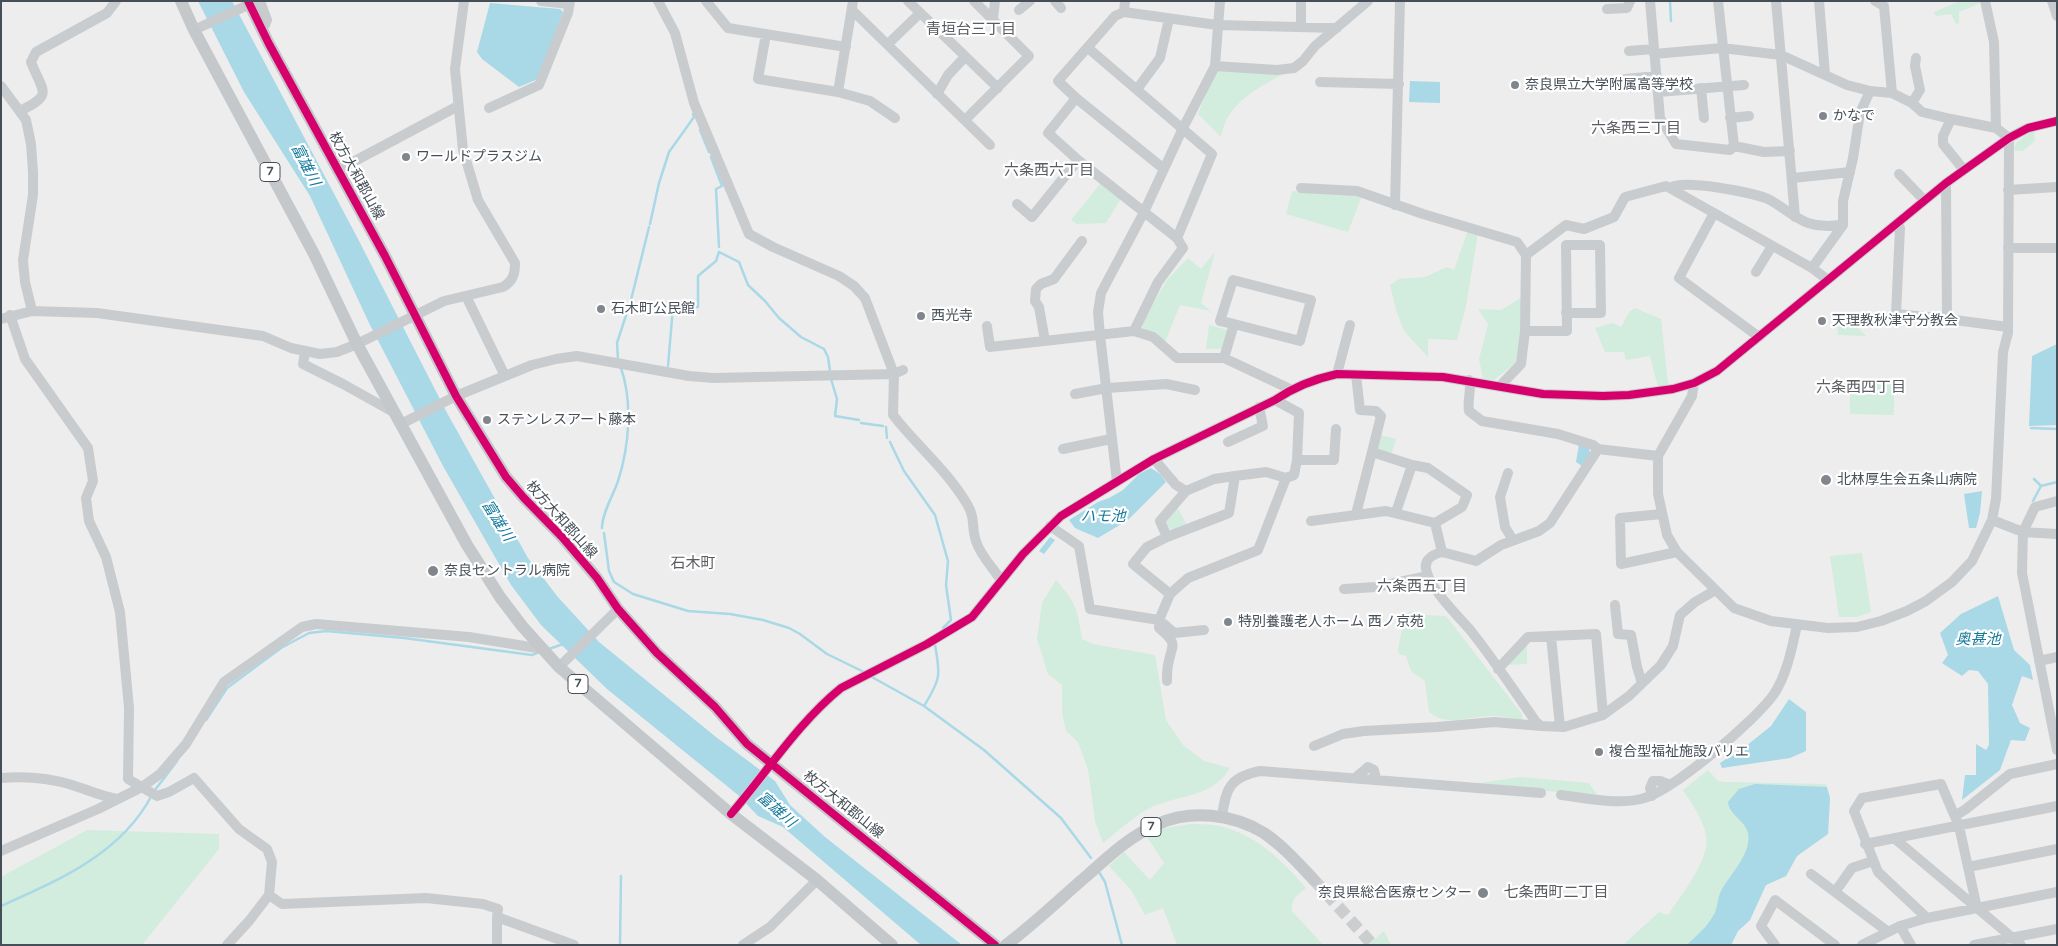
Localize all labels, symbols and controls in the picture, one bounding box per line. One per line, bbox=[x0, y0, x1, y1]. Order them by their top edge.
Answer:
district label: 青垣台三丁目 bbox=[926, 21, 1016, 39]
place label: 奈良県立大学附属高等学校 bbox=[1525, 77, 1693, 93]
marker: 奈良県立大学附属高等学校 bbox=[1509, 79, 1521, 91]
place label: かなで bbox=[1833, 108, 1875, 124]
marker: かなで bbox=[1817, 110, 1829, 122]
district label: 六条西三丁目 bbox=[1591, 120, 1681, 138]
street label: 枚方大和郡山線 bbox=[325, 129, 387, 223]
water label: 富雄川 bbox=[287, 141, 323, 189]
place label: ワールドプラスジム bbox=[416, 149, 542, 165]
marker: ワールドプラスジム bbox=[400, 151, 412, 163]
road number: 7 bbox=[260, 162, 280, 182]
district label: 六条西六丁目 bbox=[1004, 162, 1094, 180]
place label: 石木町公民館 bbox=[611, 301, 695, 317]
marker: 石木町公民館 bbox=[595, 303, 607, 315]
place label: 西光寺 bbox=[931, 308, 973, 324]
marker: 西光寺 bbox=[915, 310, 927, 322]
place label: 天理教秋津守分教会 bbox=[1832, 313, 1958, 329]
marker: 天理教秋津守分教会 bbox=[1816, 315, 1828, 327]
district label: 六条西四丁目 bbox=[1816, 379, 1906, 397]
place label: ステンレスアート藤本 bbox=[497, 412, 636, 428]
marker: ステンレスアート藤本 bbox=[481, 414, 493, 426]
place label: 北林厚生会五条山病院 bbox=[1837, 472, 1977, 488]
marker: 北林厚生会五条山病院 bbox=[1819, 473, 1833, 487]
street label: 枚方大和郡山線 bbox=[522, 478, 600, 562]
water label: 富雄川 bbox=[477, 497, 517, 545]
water label: ハモ池 bbox=[1081, 508, 1125, 526]
district label: 石木町 bbox=[671, 555, 715, 573]
place label: 奈良セントラル病院 bbox=[444, 563, 570, 579]
marker: 奈良セントラル病院 bbox=[426, 564, 440, 578]
district label: 六条西五丁目 bbox=[1377, 578, 1467, 596]
place label: 特別養護老人ホーム 西ノ京苑 bbox=[1238, 614, 1424, 630]
marker: 特別養護老人ホーム 西ノ京苑 bbox=[1222, 616, 1234, 628]
water label: 奥甚池 bbox=[1956, 631, 2000, 649]
road number: 7 bbox=[568, 674, 588, 694]
place label: 複合型福祉施設バリエ bbox=[1609, 744, 1749, 760]
marker: 複合型福祉施設バリエ bbox=[1593, 746, 1605, 758]
street label: 枚方大和郡山線 bbox=[800, 768, 886, 842]
water label: 富雄川 bbox=[753, 788, 799, 832]
road number: 7 bbox=[1141, 818, 1161, 836]
district label: 七条西町二丁目 bbox=[1504, 884, 1608, 902]
place label: 奈良県総合医療センター bbox=[1318, 885, 1472, 901]
marker: 奈良県総合医療センター bbox=[1476, 886, 1490, 900]

